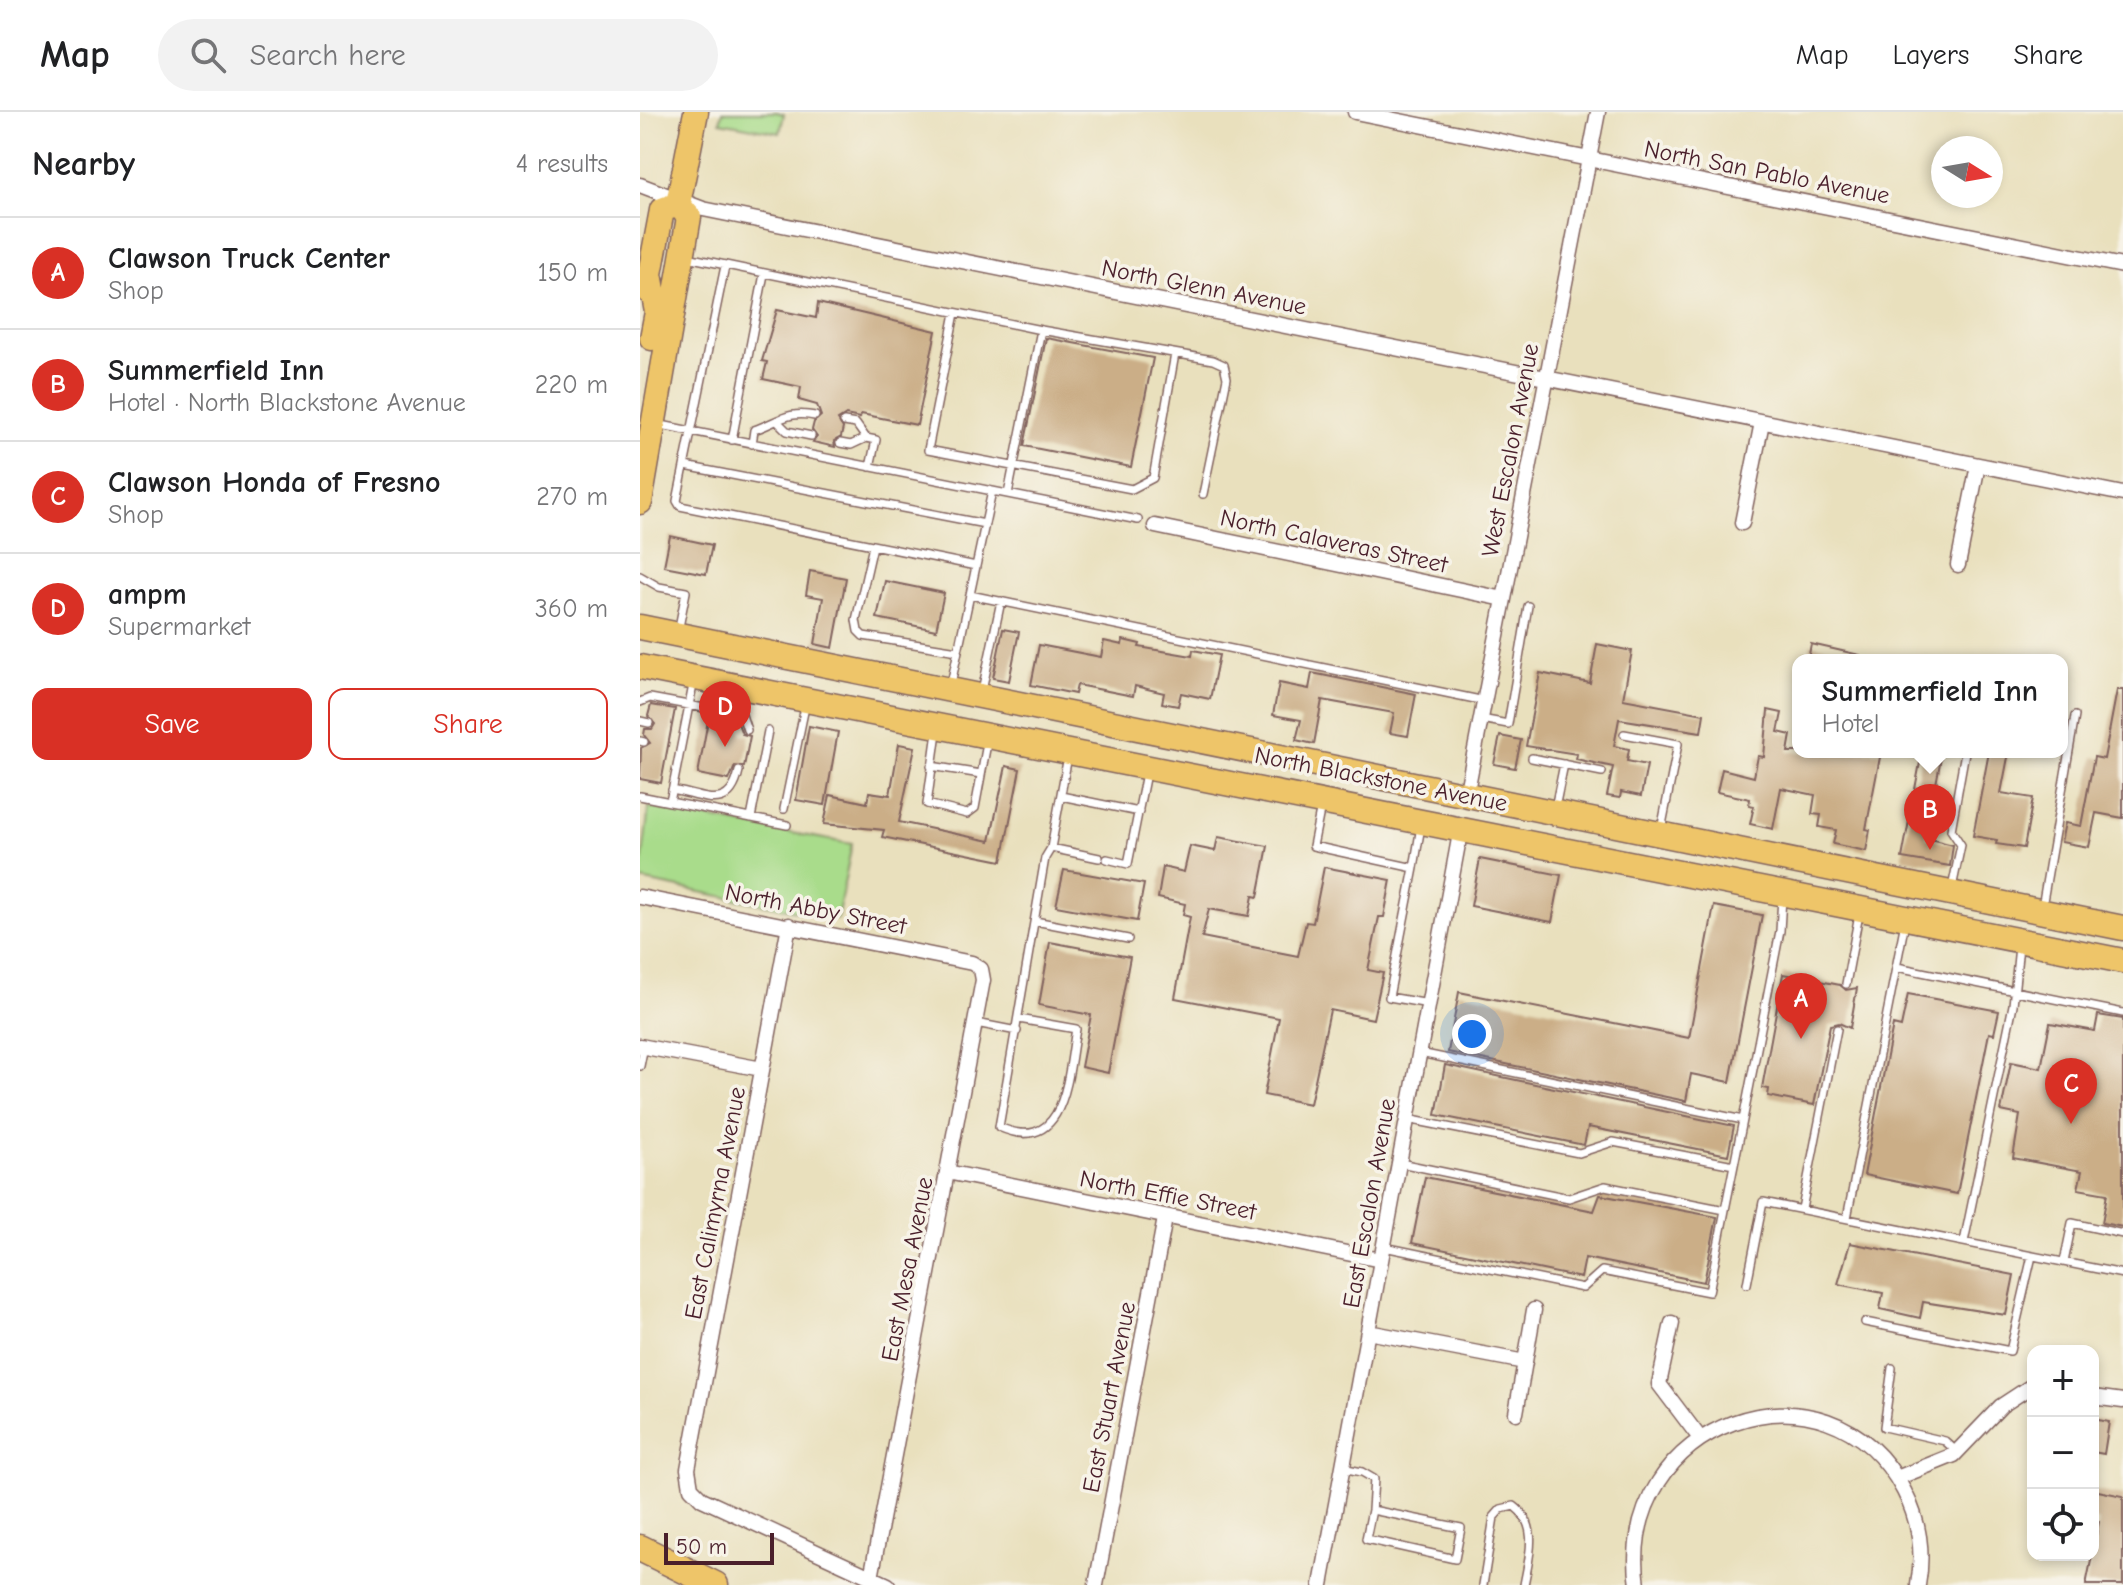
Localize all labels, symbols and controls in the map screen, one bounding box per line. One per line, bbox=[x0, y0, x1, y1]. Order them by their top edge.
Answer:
search box bbox=[158, 19, 718, 91]
text: Map bbox=[40, 33, 110, 77]
icon: search bbox=[186, 33, 230, 77]
text: Search here bbox=[250, 38, 406, 73]
text: Map bbox=[1796, 39, 1849, 71]
text: Layers bbox=[1893, 39, 1969, 71]
text: Share bbox=[2013, 39, 2083, 71]
street label: North San Pablo Avenue bbox=[1642, 134, 1892, 210]
north arrow bbox=[1931, 136, 2003, 208]
text: Nearby bbox=[32, 144, 135, 184]
text: 4 results bbox=[516, 149, 608, 179]
text: Clawson Truck Center bbox=[108, 241, 390, 276]
street label: North Glenn Avenue bbox=[1099, 253, 1309, 321]
text: A bbox=[51, 258, 65, 288]
text: 150 m bbox=[538, 258, 608, 288]
text: Shop bbox=[108, 276, 164, 306]
street label: West Escalon Avenue bbox=[1476, 341, 1544, 559]
text: Summerfield Inn bbox=[108, 353, 324, 388]
text: B bbox=[50, 370, 66, 400]
text: 220 m bbox=[535, 370, 608, 400]
text: Hotel · North Blackstone Avenue bbox=[108, 388, 466, 418]
text: Clawson Honda of Fresno bbox=[108, 465, 441, 500]
text: C bbox=[50, 482, 66, 512]
text: 270 m bbox=[536, 482, 608, 512]
text: Shop bbox=[108, 500, 164, 530]
street label: North Calaveras Street bbox=[1218, 503, 1451, 579]
text: ampm bbox=[108, 577, 187, 612]
text: D bbox=[50, 594, 66, 624]
text: 360 m bbox=[535, 594, 608, 624]
text: Supermarket bbox=[108, 612, 251, 642]
popup bbox=[1792, 654, 2068, 758]
text: Summerfield Inn bbox=[1822, 674, 2038, 709]
pin: D bbox=[699, 681, 751, 747]
button: Save bbox=[32, 688, 312, 760]
button: Share bbox=[328, 688, 608, 760]
text: Hotel bbox=[1822, 709, 1880, 739]
street label: North Blackstone Avenue bbox=[1252, 741, 1510, 817]
pin: B bbox=[1904, 784, 1956, 850]
street label: North Abby Street bbox=[723, 878, 910, 941]
pin: A bbox=[1775, 973, 1827, 1039]
your location bbox=[1452, 1014, 1492, 1054]
pin: C bbox=[2045, 1058, 2097, 1124]
street label: East Calimyrna Avenue bbox=[679, 1084, 751, 1322]
street label: East Escalon Avenue bbox=[1337, 1096, 1401, 1310]
street label: North Effie Street bbox=[1077, 1164, 1260, 1226]
street label: East Mesa Avenue bbox=[875, 1174, 939, 1364]
street label: East Stuart Avenue bbox=[1077, 1299, 1141, 1495]
map controls bbox=[2027, 1345, 2099, 1561]
button: + bbox=[2027, 1345, 2099, 1417]
button: − bbox=[2027, 1417, 2099, 1489]
button: locate bbox=[2027, 1489, 2099, 1561]
scale bar bbox=[664, 1529, 774, 1565]
text: 50 m bbox=[676, 1534, 727, 1560]

